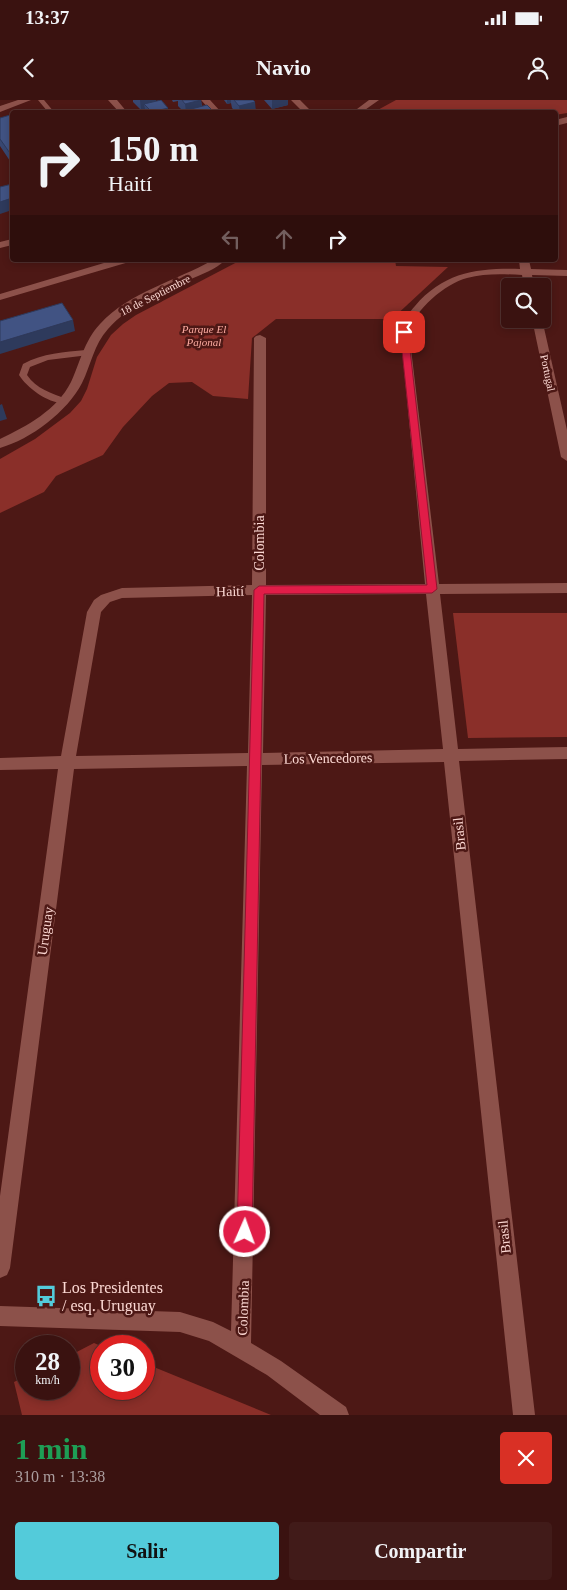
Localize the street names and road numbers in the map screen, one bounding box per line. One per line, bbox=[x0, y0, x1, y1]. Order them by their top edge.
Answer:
street label: 18 de Septiembre bbox=[118, 272, 192, 318]
street label: Portugal bbox=[538, 354, 558, 392]
street label: Colombia bbox=[252, 515, 267, 571]
street label: Haití bbox=[216, 584, 244, 599]
street label: Los Vencedores bbox=[283, 750, 373, 767]
street label: Brasil bbox=[450, 816, 469, 851]
street label: Uruguay bbox=[35, 906, 56, 956]
street label: Brasil bbox=[495, 1219, 514, 1254]
street label: Colombia bbox=[235, 1279, 252, 1336]

